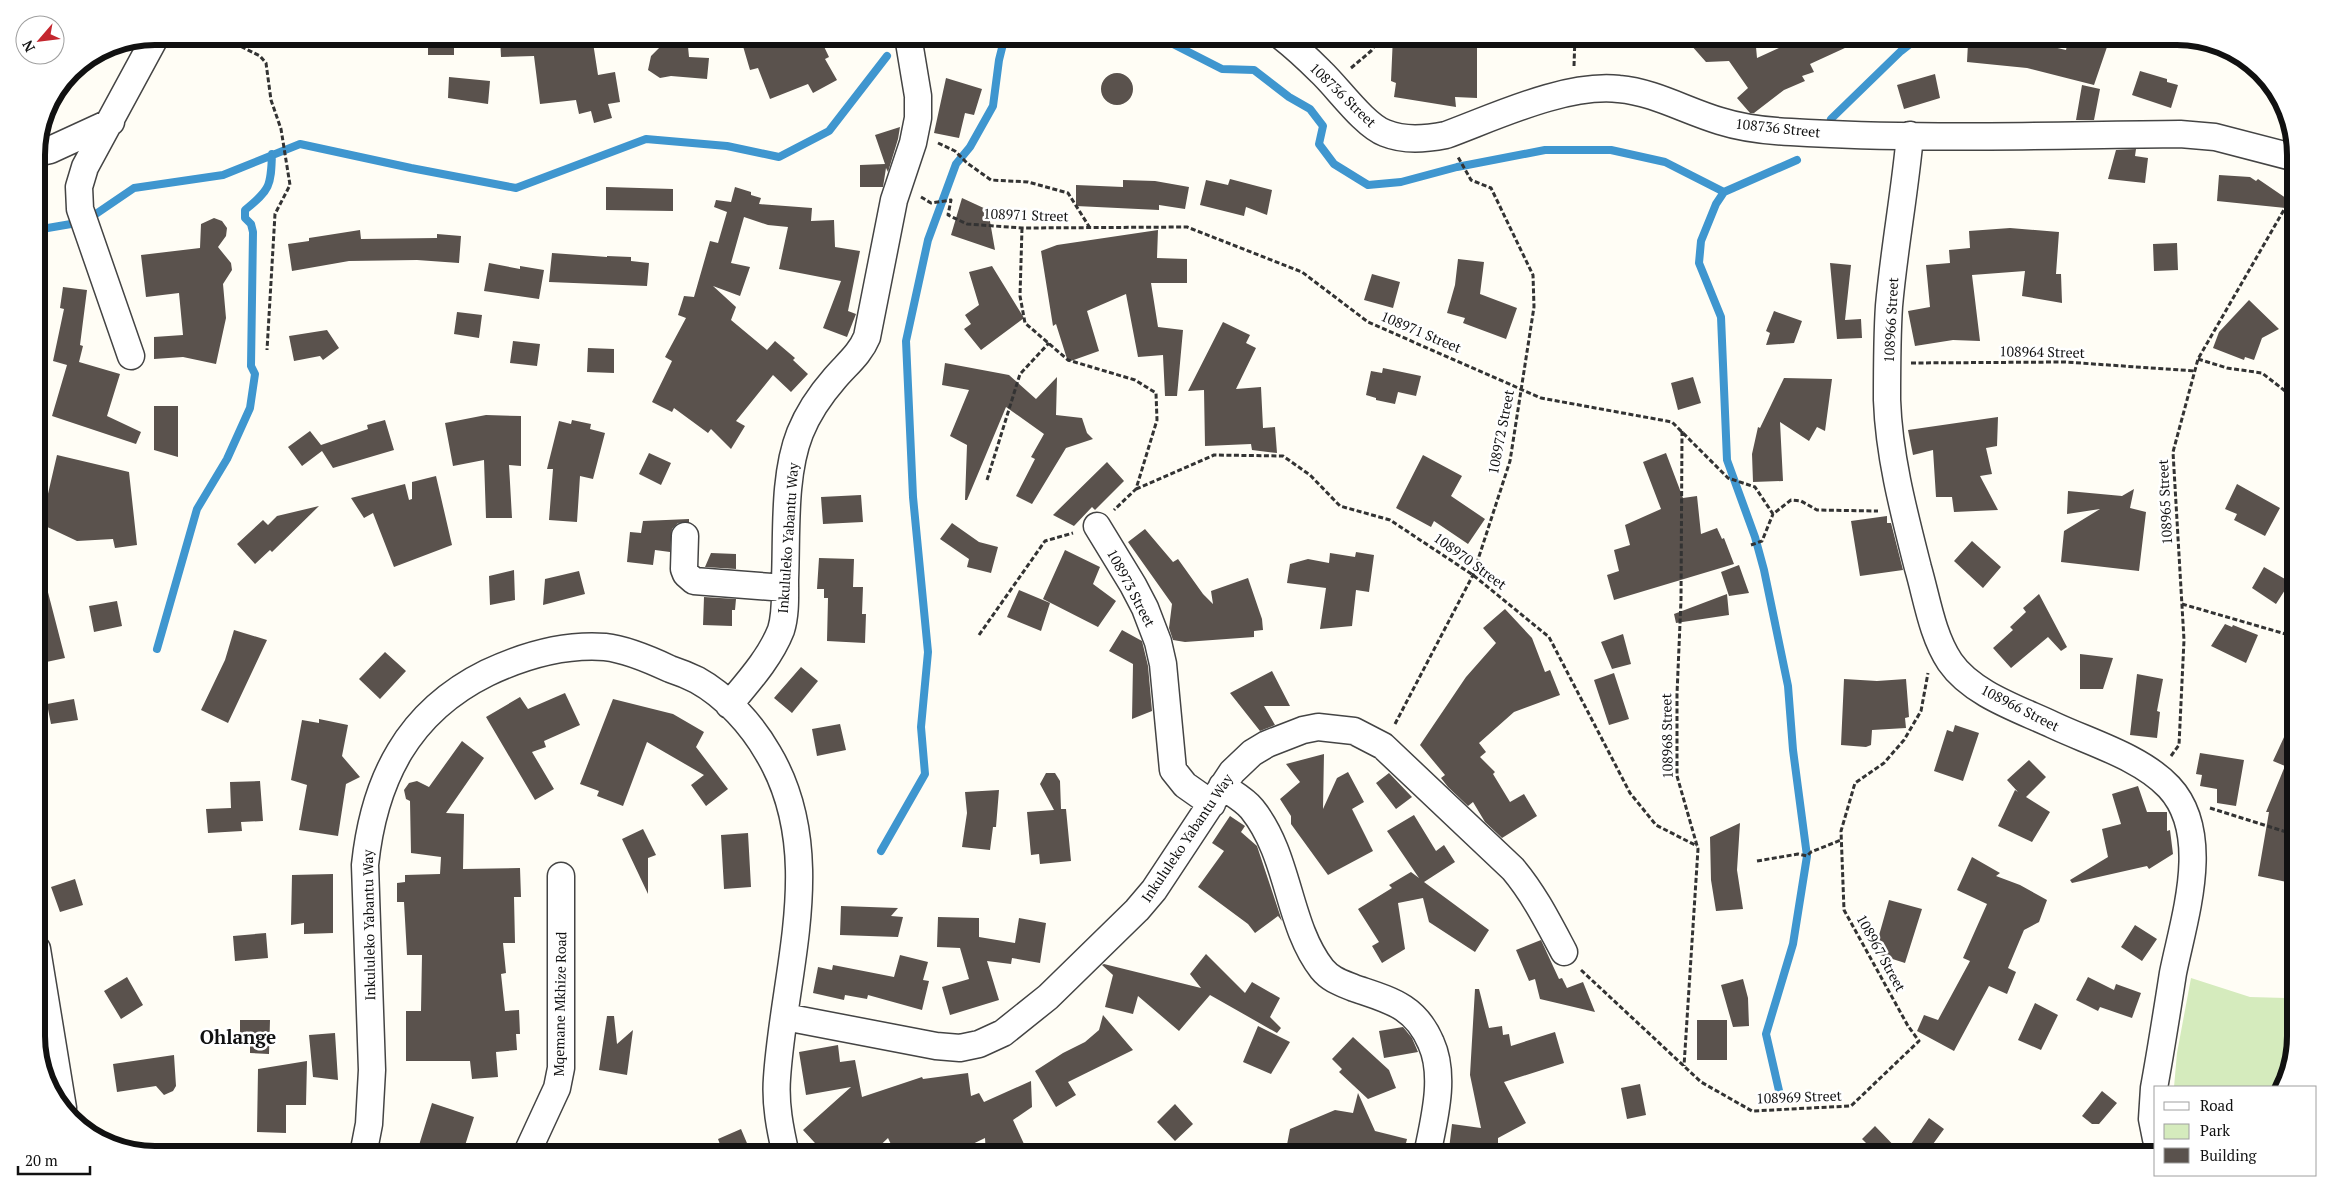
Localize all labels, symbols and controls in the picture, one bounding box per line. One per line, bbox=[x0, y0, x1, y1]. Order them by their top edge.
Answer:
north arrow bbox=[15, 15, 65, 65]
text: N bbox=[17, 37, 39, 55]
street label: 108736 Street bbox=[1306, 58, 1381, 132]
street label: 108736 Street bbox=[1735, 114, 1822, 142]
street label: 108971 Street bbox=[983, 204, 1070, 226]
street label: 108966 Street bbox=[1879, 276, 1902, 363]
street label: 108971 Street bbox=[1378, 306, 1465, 357]
street label: 108964 Street bbox=[1999, 341, 2086, 362]
street label: 108972 Street bbox=[1483, 387, 1518, 476]
street label: 108965 Street bbox=[2153, 458, 2176, 545]
street label: Inkululeko Yabantu Way bbox=[773, 461, 802, 614]
street label: 108970 Street bbox=[1430, 528, 1511, 594]
street label: 108973 Street bbox=[1103, 546, 1160, 631]
street label: 108966 Street bbox=[1978, 680, 2063, 736]
street label: 108968 Street bbox=[1656, 692, 1677, 779]
street label: Inkululeko Yabantu Way bbox=[1136, 769, 1237, 906]
street label: Inkululeko Yabantu Way bbox=[358, 848, 379, 1001]
street label: 108967 Street bbox=[1852, 911, 1911, 995]
street label: Mqemane Mkhize Road bbox=[549, 931, 570, 1077]
district label: Ohlange bbox=[200, 1024, 276, 1049]
street label: 108969 Street bbox=[1756, 1085, 1843, 1107]
legend bbox=[2154, 1086, 2317, 1176]
text: Road bbox=[2200, 1095, 2233, 1115]
text: Park bbox=[2200, 1120, 2230, 1140]
scale bar bbox=[18, 1144, 90, 1176]
text: Building bbox=[2200, 1145, 2258, 1165]
text: 20 m bbox=[25, 1150, 58, 1170]

